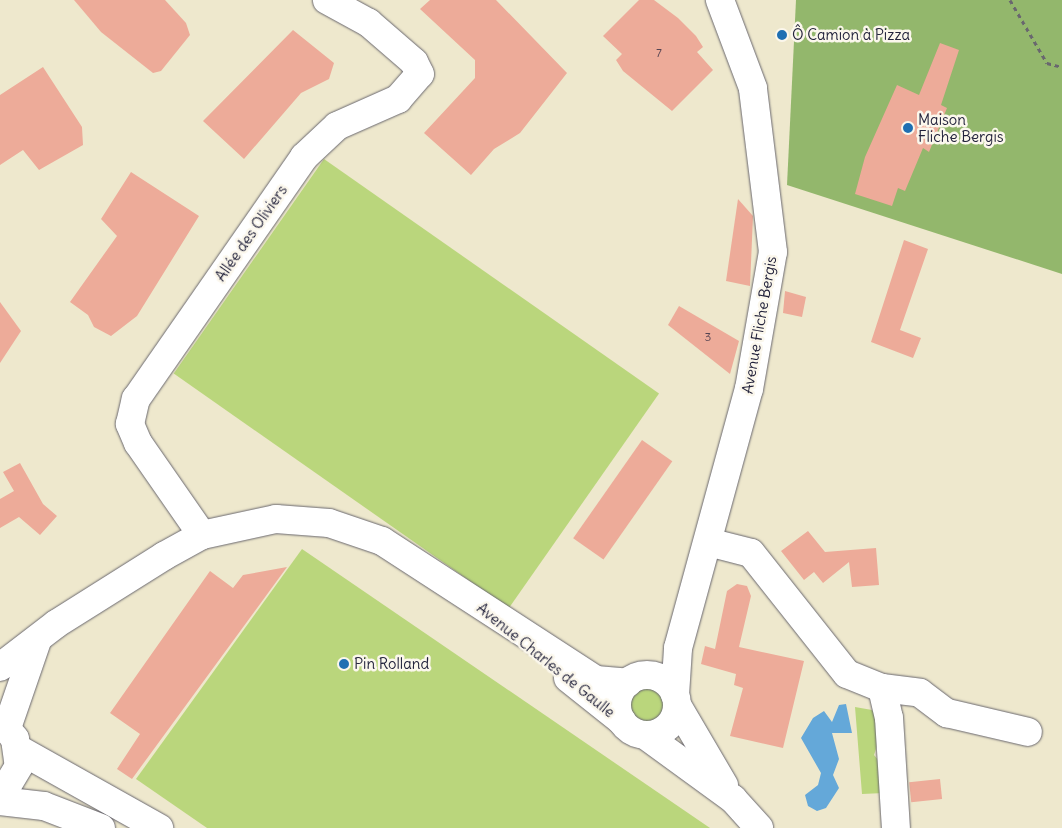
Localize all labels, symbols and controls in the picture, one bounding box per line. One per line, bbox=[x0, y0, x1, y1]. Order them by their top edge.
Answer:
place label: Ô Camion à Pizza bbox=[792, 26, 910, 44]
marker: Ô Camion à Pizza bbox=[776, 29, 788, 41]
house number: 7 bbox=[656, 46, 662, 60]
place label: Maison Fliche Bergis bbox=[918, 110, 1004, 145]
marker: Maison Fliche Bergis bbox=[902, 122, 914, 134]
street label: Allée des Oliviers bbox=[211, 181, 291, 285]
street label: Avenue Fliche Bergis bbox=[738, 255, 780, 395]
house number: 3 bbox=[705, 330, 711, 344]
street label: Avenue Charles de Gaulle bbox=[473, 599, 619, 721]
place label: Pin Rolland bbox=[354, 655, 429, 673]
marker: Pin Rolland bbox=[338, 658, 350, 670]

